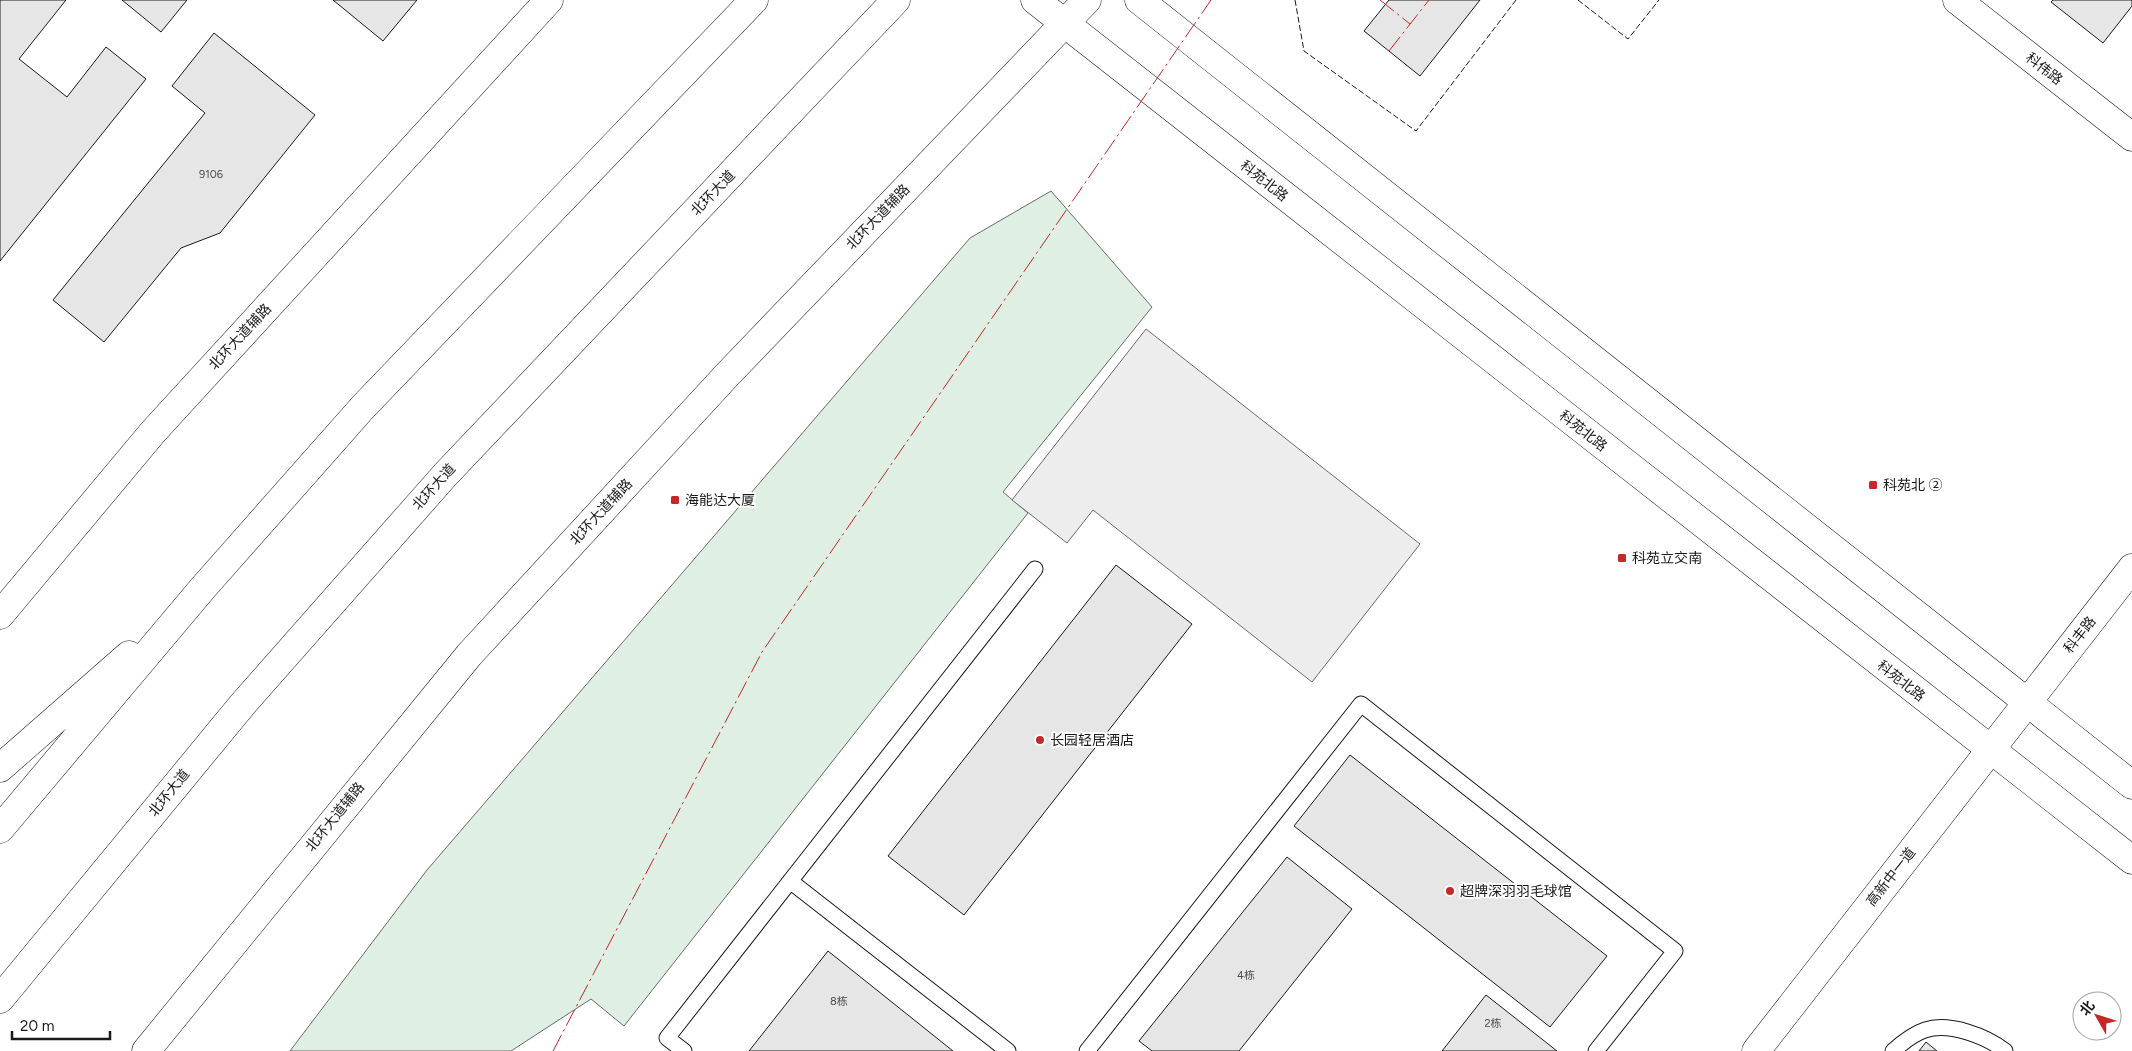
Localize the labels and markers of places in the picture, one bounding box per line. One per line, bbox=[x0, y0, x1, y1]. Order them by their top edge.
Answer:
place label: 科苑北 ② bbox=[1883, 477, 1942, 494]
marker: 科苑北 ② bbox=[1867, 479, 1879, 491]
place label: 海能达大厦 bbox=[685, 492, 755, 509]
marker: 海能达大厦 bbox=[669, 494, 681, 506]
place label: 科苑立交南 bbox=[1632, 550, 1702, 567]
marker: 科苑立交南 bbox=[1616, 552, 1628, 564]
place label: 长园轻居酒店 bbox=[1050, 732, 1134, 749]
marker: 长园轻居酒店 bbox=[1034, 734, 1046, 746]
place label: 超牌深羽羽毛球馆 bbox=[1460, 883, 1572, 900]
marker: 超牌深羽羽毛球馆 bbox=[1444, 885, 1456, 897]

